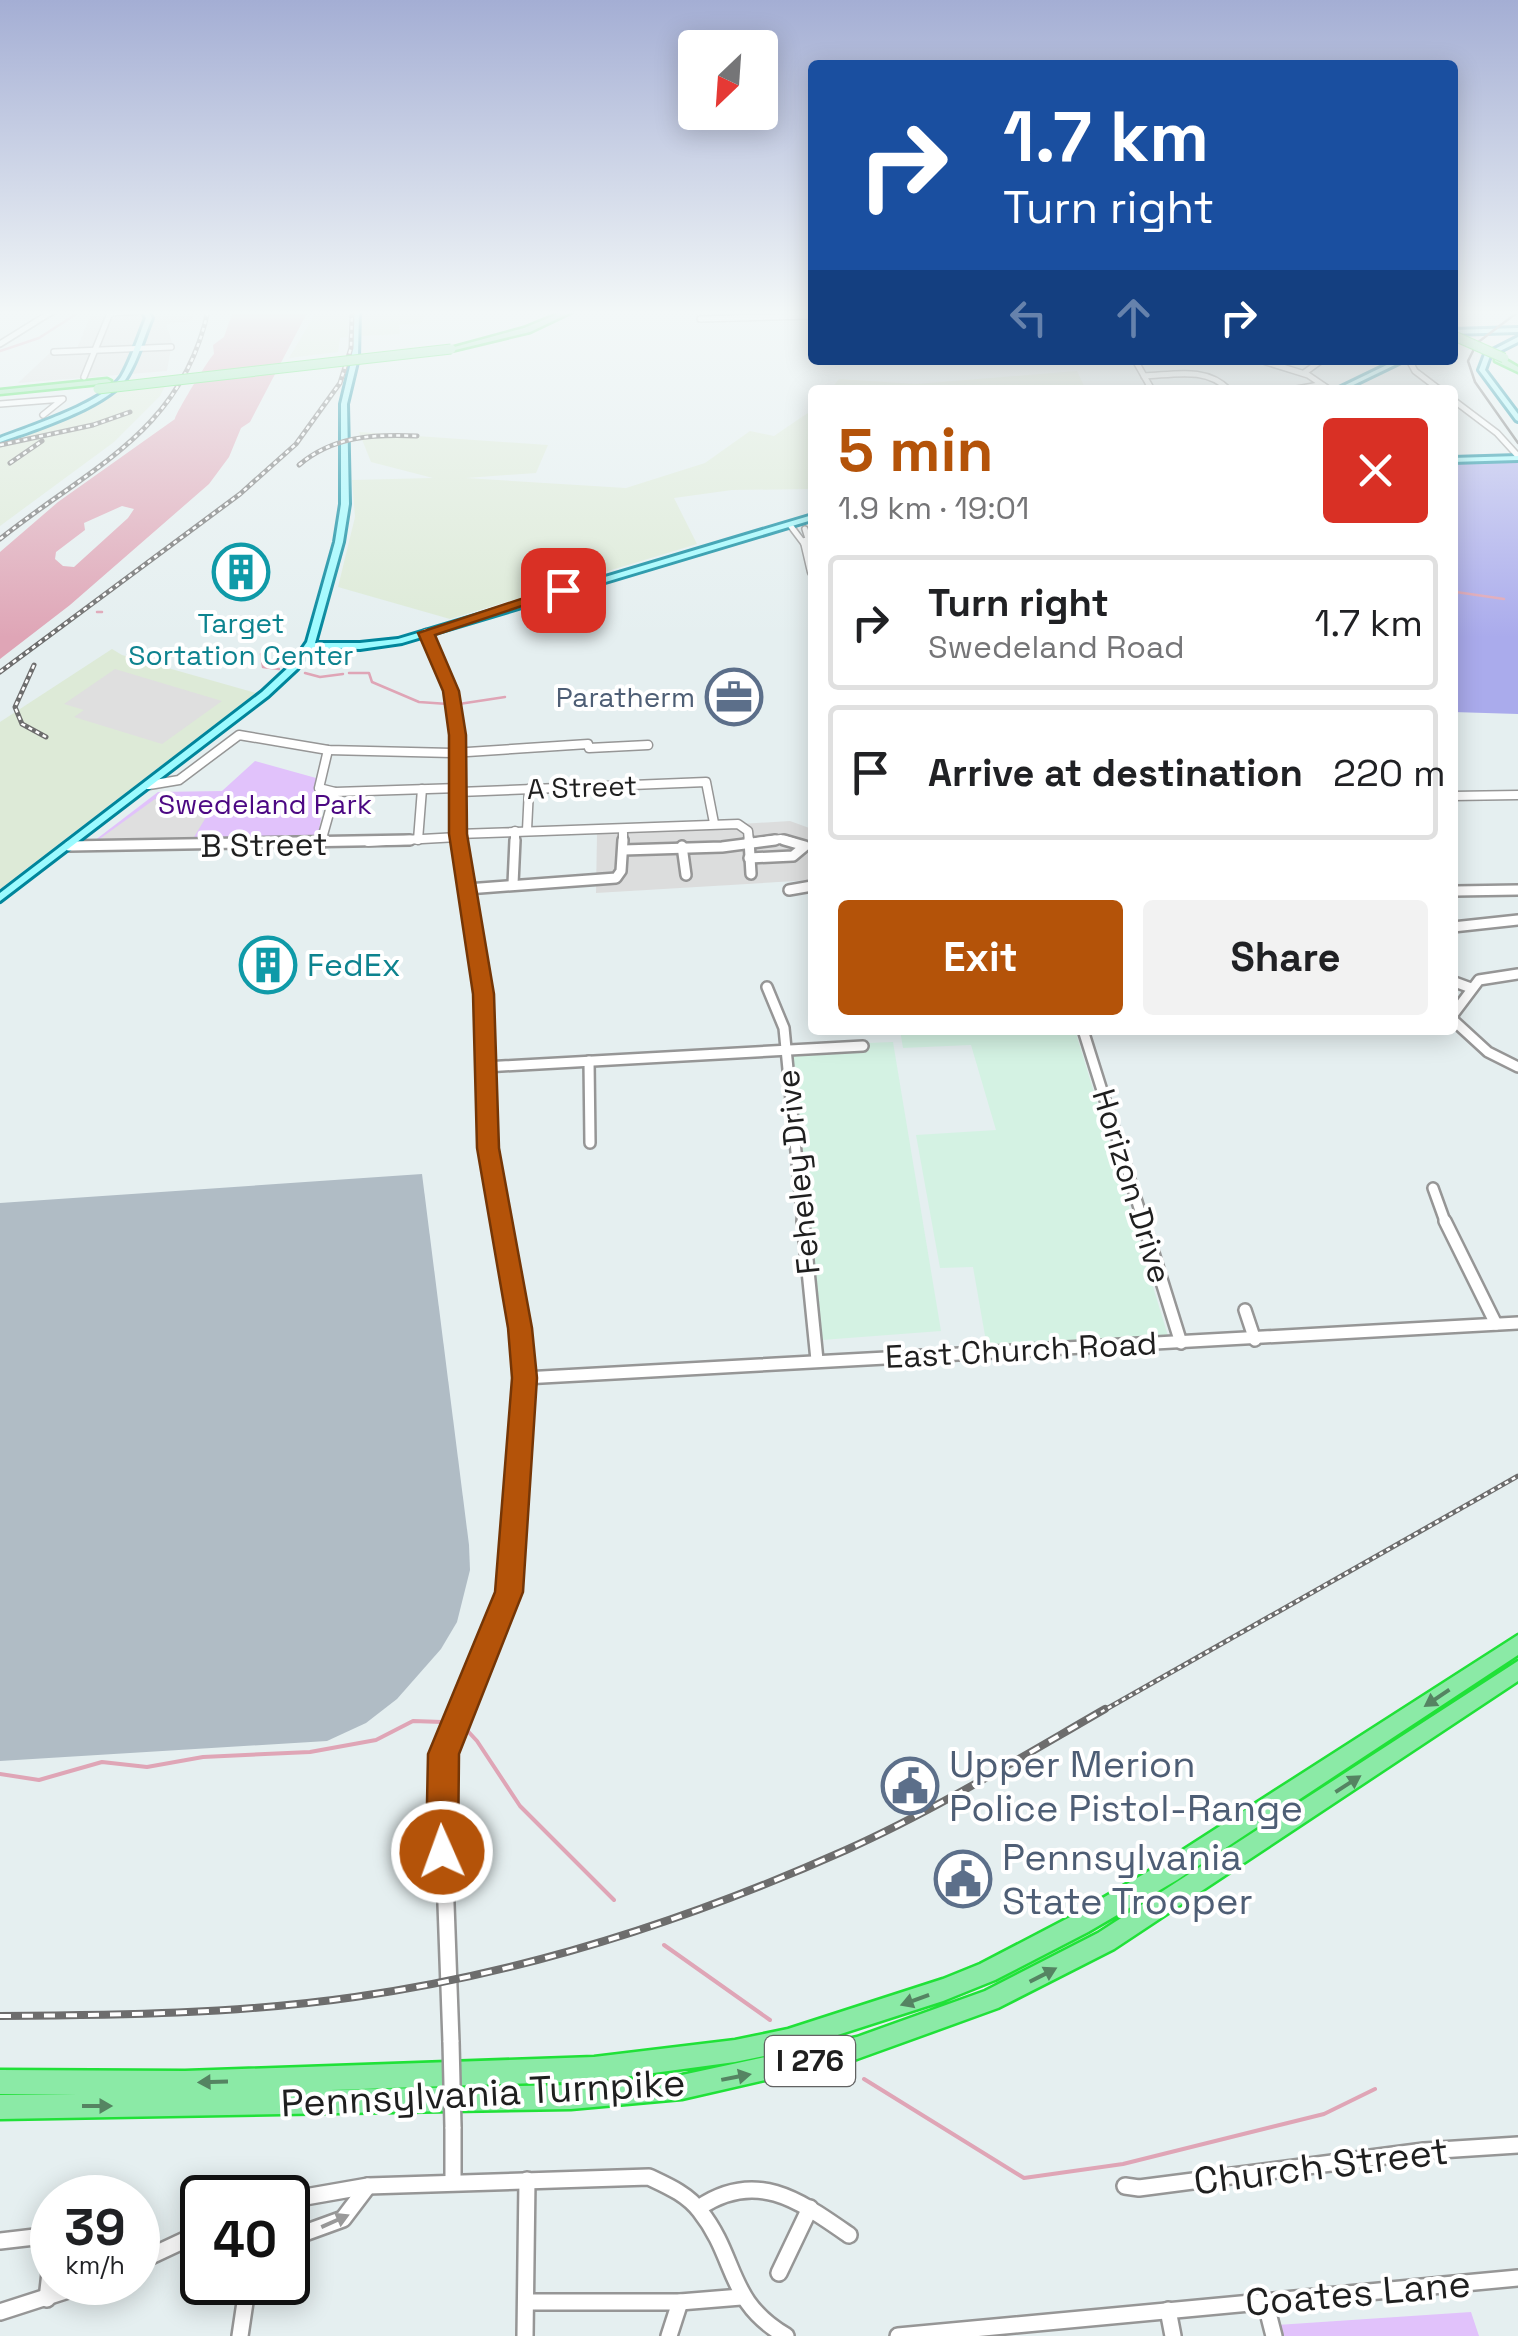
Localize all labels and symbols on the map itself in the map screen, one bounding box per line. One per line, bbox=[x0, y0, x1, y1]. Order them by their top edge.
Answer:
north arrow bbox=[678, 30, 778, 130]
building icon: Target Sortation Center bbox=[211, 542, 271, 602]
pin bbox=[521, 548, 606, 633]
place label: Target Sortation Center bbox=[128, 605, 354, 673]
office icon: Paratherm bbox=[704, 667, 764, 727]
place label: Paratherm bbox=[556, 679, 695, 715]
street label: A Street bbox=[526, 767, 638, 807]
park label: Swedeland Park bbox=[158, 786, 372, 822]
street label: B Street bbox=[200, 824, 328, 866]
building icon: FedEx bbox=[238, 935, 298, 995]
place label: FedEx bbox=[307, 945, 401, 985]
street label: Feheley Drive bbox=[767, 1068, 829, 1276]
street label: Horizon Drive bbox=[1083, 1084, 1181, 1288]
street label: East Church Road bbox=[884, 1323, 1158, 1377]
one-way arrow bbox=[1423, 1688, 1450, 1707]
place label: Upper Merion Police Pistol-Range bbox=[949, 1740, 1303, 1832]
public building icon: Upper Merion Police Pistol-Range bbox=[880, 1756, 940, 1816]
one-way arrow bbox=[1335, 1775, 1362, 1794]
position arrow bbox=[390, 1800, 494, 1904]
place label: Pennsylvania State Trooper bbox=[1002, 1833, 1253, 1925]
public building icon: Pennsylvania State Trooper bbox=[933, 1849, 993, 1909]
one-way arrow bbox=[1029, 1967, 1058, 1984]
one-way arrow bbox=[899, 1993, 929, 2008]
road number: I 276 bbox=[765, 2036, 855, 2086]
street label: Pennsylvania Turnpike bbox=[280, 2058, 686, 2128]
one-way arrow bbox=[721, 2069, 752, 2084]
one-way arrow bbox=[197, 2074, 229, 2090]
one-way arrow bbox=[82, 2098, 114, 2114]
street label: Church Street bbox=[1191, 2127, 1451, 2205]
speed limit sign: 40 bbox=[180, 2175, 310, 2305]
one-way arrow bbox=[320, 2213, 349, 2229]
street label: Coates Lane bbox=[1243, 2259, 1473, 2327]

